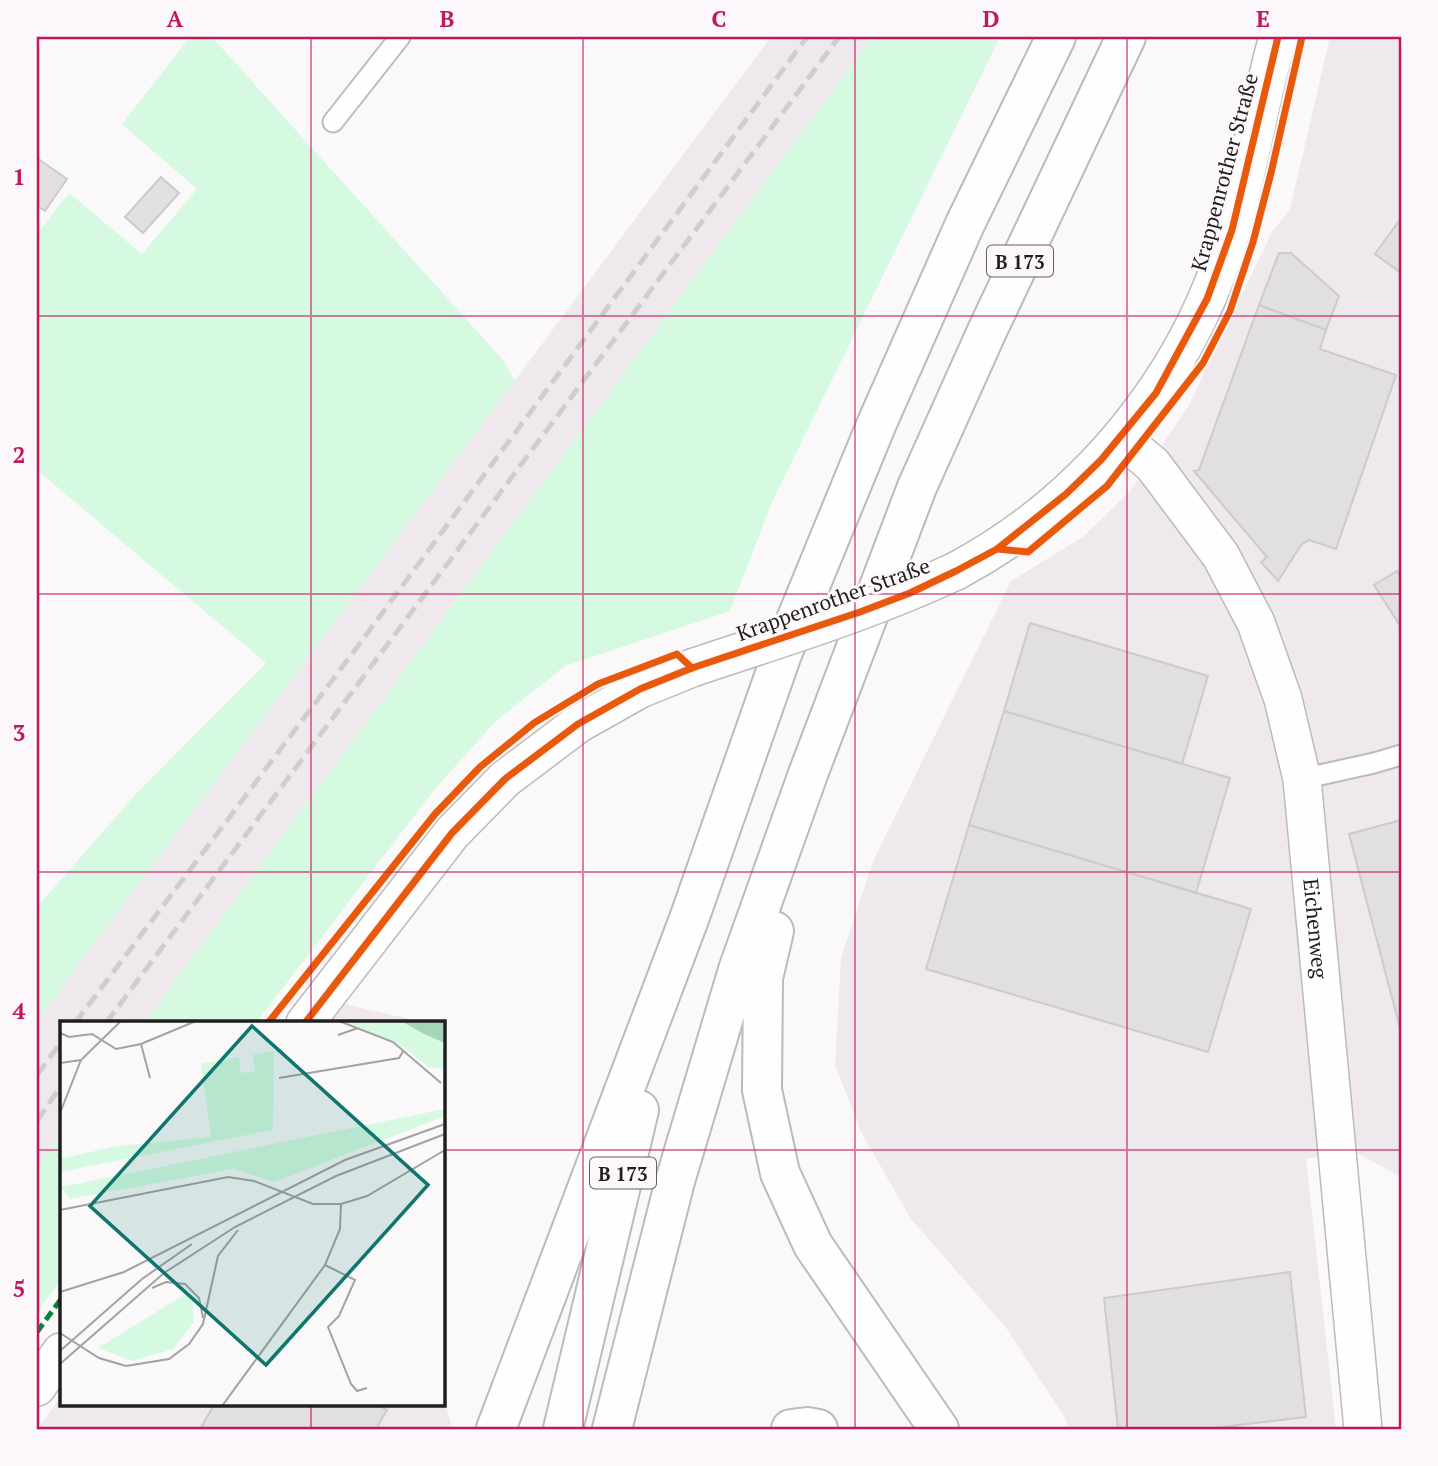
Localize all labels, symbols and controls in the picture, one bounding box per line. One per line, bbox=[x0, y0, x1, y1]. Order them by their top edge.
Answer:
text: A bbox=[167, 3, 184, 34]
text: B bbox=[440, 3, 455, 34]
text: C bbox=[712, 3, 727, 34]
text: D bbox=[983, 3, 1000, 34]
text: E bbox=[1256, 3, 1270, 34]
street label: Krappenrother Straße bbox=[1184, 70, 1264, 274]
text: 1 bbox=[13, 161, 26, 192]
road number: B 173 bbox=[987, 246, 1053, 276]
text: 2 bbox=[13, 439, 26, 470]
street label: Krappenrother Straße bbox=[732, 551, 934, 647]
text: 3 bbox=[13, 717, 26, 748]
street label: Eichenweg bbox=[1297, 877, 1335, 981]
text: 4 bbox=[13, 995, 26, 1026]
inset map bbox=[60, 1021, 444, 1406]
road number: B 173 bbox=[590, 1158, 656, 1189]
text: 5 bbox=[13, 1273, 26, 1304]

